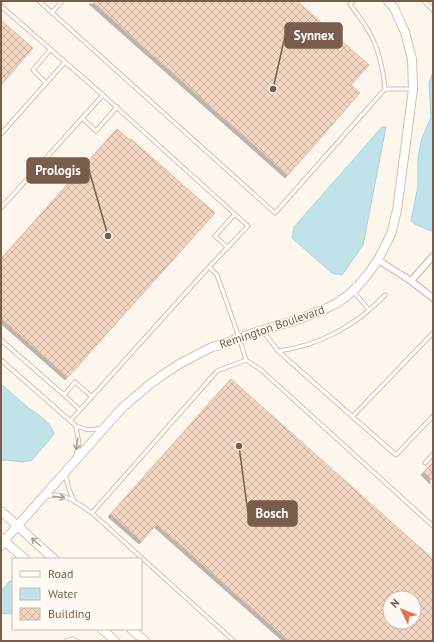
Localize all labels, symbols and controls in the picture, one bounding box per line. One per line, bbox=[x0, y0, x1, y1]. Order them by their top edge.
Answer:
callout: Synnex bbox=[285, 23, 342, 48]
text: Synnex bbox=[294, 27, 334, 44]
callout: Prologis bbox=[27, 158, 89, 183]
text: Prologis bbox=[35, 162, 81, 179]
street label: Remington Boulevard bbox=[217, 301, 326, 352]
one-way arrow bbox=[74, 437, 81, 450]
one-way arrow bbox=[52, 493, 65, 500]
callout: Bosch bbox=[248, 501, 297, 526]
text: Bosch bbox=[256, 505, 288, 522]
one-way arrow bbox=[31, 538, 41, 547]
legend bbox=[12, 558, 142, 630]
text: Road bbox=[48, 566, 73, 581]
text: Water bbox=[48, 586, 78, 601]
north arrow bbox=[382, 590, 422, 630]
text: N bbox=[387, 596, 402, 611]
text: Building bbox=[48, 606, 91, 621]

